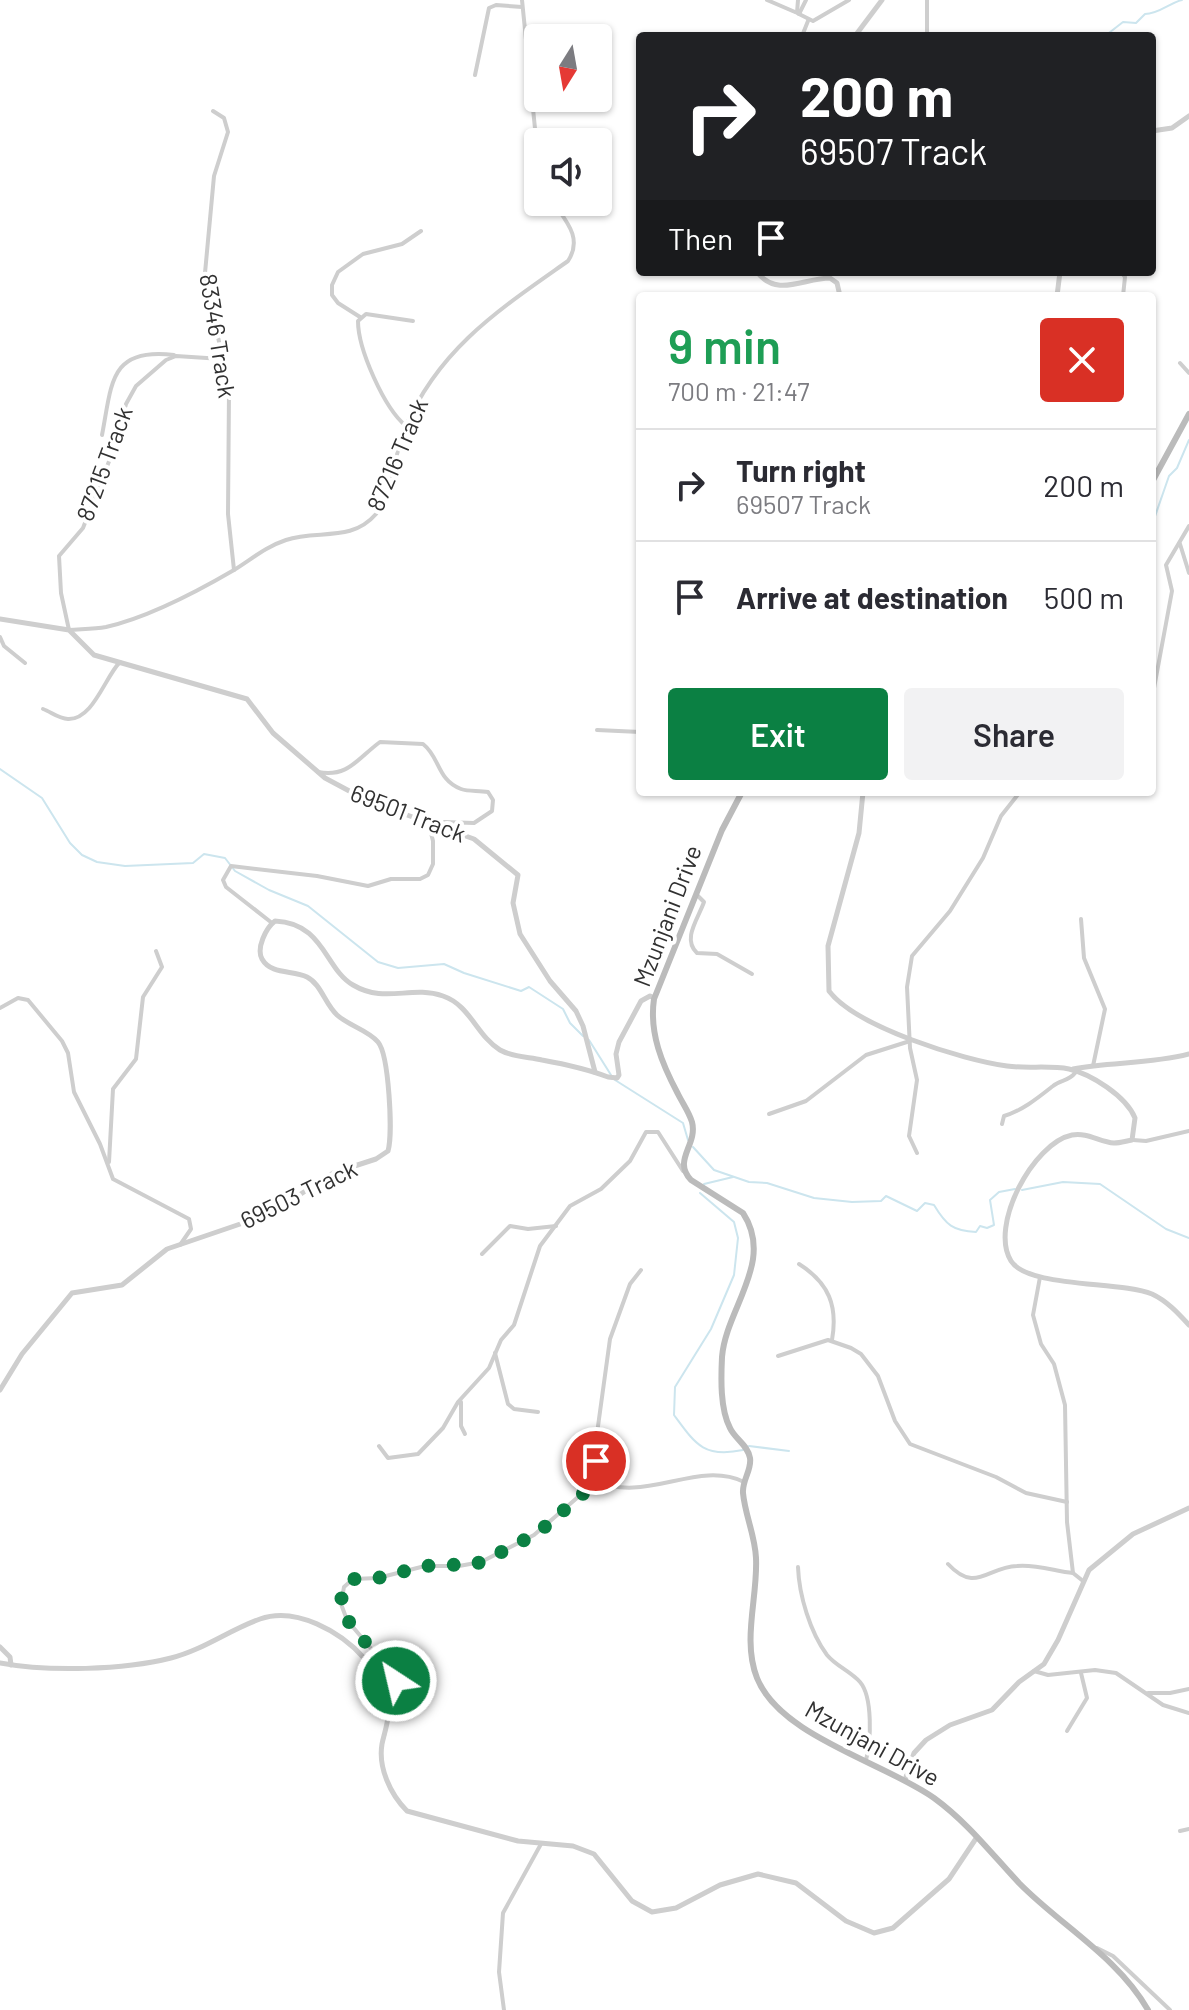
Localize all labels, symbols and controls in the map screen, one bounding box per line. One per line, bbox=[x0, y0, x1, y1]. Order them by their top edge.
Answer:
north arrow bbox=[524, 24, 612, 112]
map controls bbox=[524, 24, 612, 216]
text: 200 m bbox=[800, 61, 953, 128]
icon: right bbox=[668, 64, 772, 168]
button: sound bbox=[524, 128, 612, 216]
text: 69507 Track bbox=[800, 129, 987, 172]
icon: arrive bbox=[749, 216, 793, 260]
text: Then bbox=[668, 220, 733, 256]
street label: 83346 Track bbox=[194, 272, 243, 400]
text: 9 min bbox=[668, 316, 781, 374]
button: close bbox=[1040, 318, 1124, 402]
text: 700 m · 21:47 bbox=[668, 375, 810, 406]
street label: 87216 Track bbox=[360, 394, 433, 515]
street label: 87215 Track bbox=[69, 402, 138, 525]
text: Turn right bbox=[736, 452, 866, 488]
icon: right bbox=[668, 463, 712, 507]
text: 200 m bbox=[1043, 467, 1124, 503]
text: 69507 Track bbox=[736, 488, 871, 519]
icon: arrive bbox=[668, 575, 712, 619]
text: Arrive at destination bbox=[736, 579, 1008, 615]
text: 500 m bbox=[1044, 579, 1124, 615]
button: Exit bbox=[668, 688, 888, 780]
button: Share bbox=[904, 688, 1124, 780]
street label: 69501 Track bbox=[347, 777, 470, 848]
street label: Mzunjani Drive bbox=[626, 841, 707, 990]
street label: 69503 Track bbox=[235, 1153, 361, 1234]
pin bbox=[562, 1427, 630, 1495]
icon: arrive bbox=[574, 1439, 618, 1483]
position arrow bbox=[354, 1639, 438, 1723]
street label: Mzunjani Drive bbox=[800, 1694, 945, 1792]

